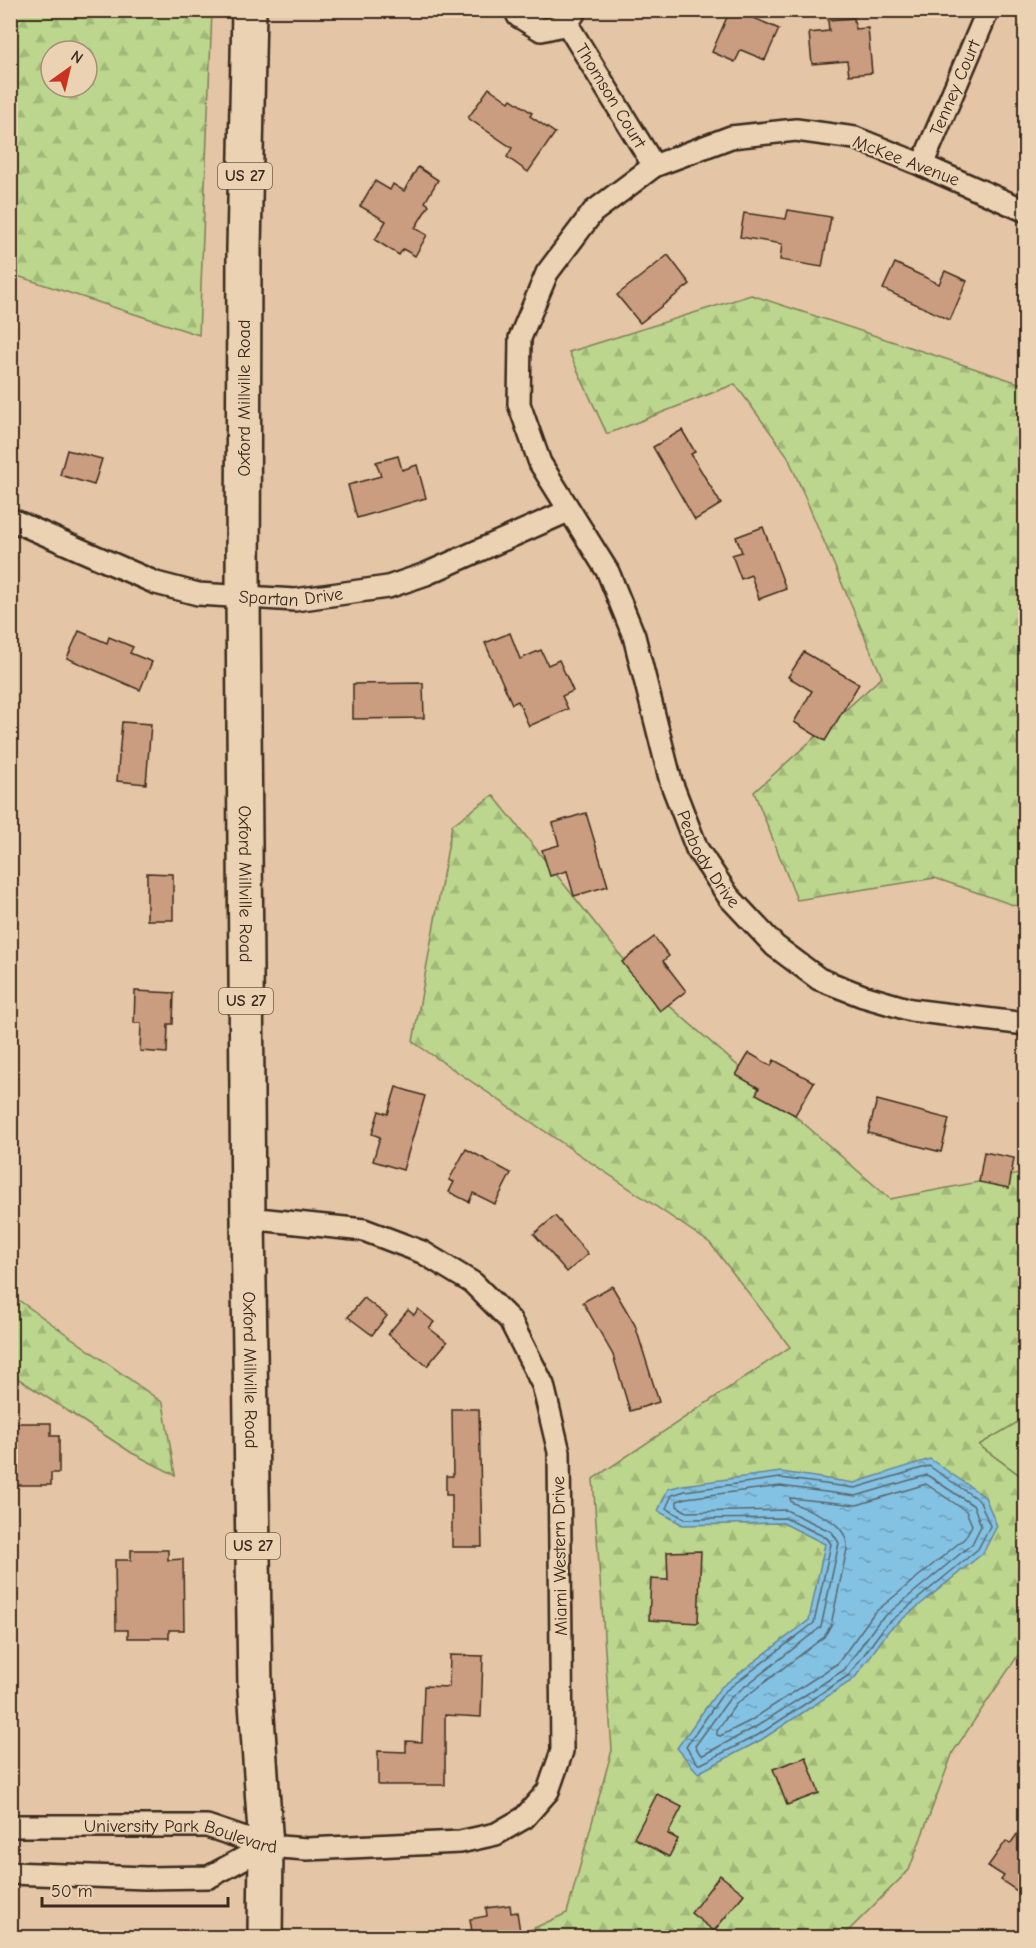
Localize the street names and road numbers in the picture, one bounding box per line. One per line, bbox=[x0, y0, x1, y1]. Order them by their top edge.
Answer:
street label: Tenney Court bbox=[925, 36, 985, 139]
street label: Thomson Court bbox=[571, 40, 651, 152]
street label: McKee Avenue bbox=[850, 131, 962, 191]
road number: US 27 bbox=[218, 163, 272, 189]
street label: Oxford Millville Road bbox=[234, 320, 255, 476]
street label: Spartan Drive bbox=[238, 583, 344, 611]
street label: Oxford Millville Road bbox=[234, 805, 256, 963]
street label: Peabody Drive bbox=[673, 807, 744, 912]
road number: US 27 bbox=[219, 988, 273, 1014]
street label: Oxford Millville Road bbox=[239, 1291, 262, 1449]
street label: Miami Western Drive bbox=[548, 1476, 572, 1636]
road number: US 27 bbox=[226, 1533, 280, 1559]
street label: University Park Boulevard bbox=[84, 1815, 278, 1857]

